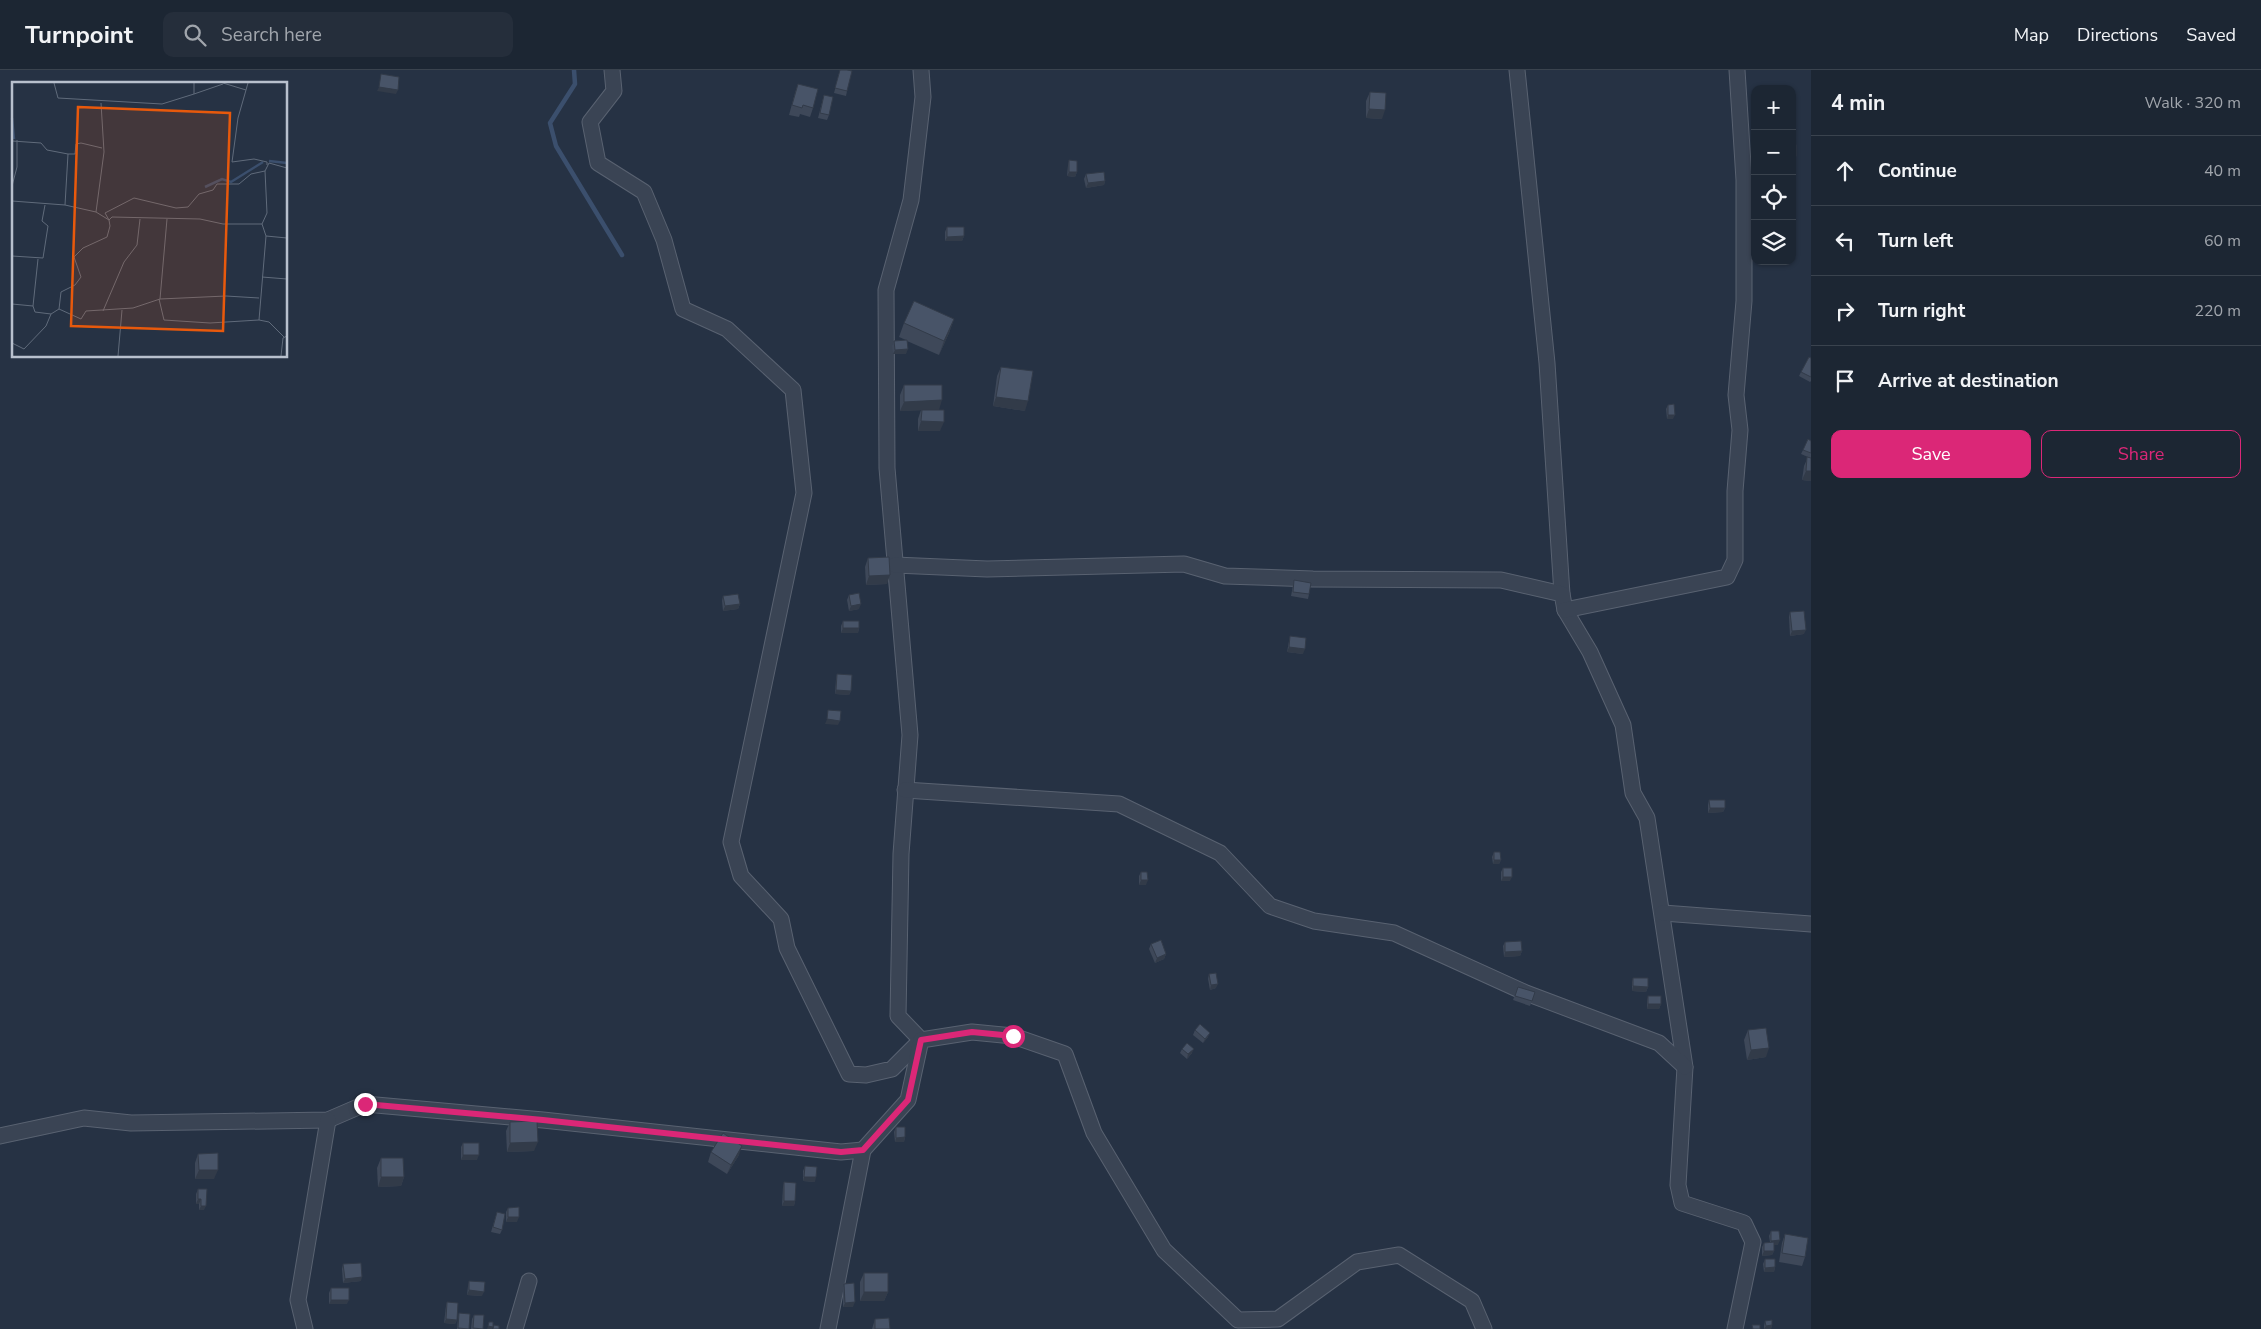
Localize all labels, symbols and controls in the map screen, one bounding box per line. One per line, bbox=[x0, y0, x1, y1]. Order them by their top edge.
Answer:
search box bbox=[163, 12, 513, 57]
text: Turnpoint bbox=[25, 19, 133, 51]
icon: search bbox=[181, 21, 209, 49]
text: Search here bbox=[221, 22, 322, 48]
text: Map bbox=[2014, 23, 2049, 47]
text: Directions bbox=[2077, 23, 2158, 47]
text: Saved bbox=[2186, 23, 2236, 47]
inset map bbox=[12, 82, 288, 358]
map controls bbox=[1751, 85, 1796, 265]
button: + bbox=[1751, 85, 1796, 130]
text: 4 min bbox=[1831, 89, 1885, 117]
text: Walk · 320 m bbox=[2145, 92, 2241, 114]
button: − bbox=[1751, 130, 1796, 175]
icon: ahead bbox=[1831, 157, 1859, 185]
text: Continue bbox=[1878, 158, 1957, 184]
text: 40 m bbox=[2204, 160, 2241, 182]
button: locate bbox=[1751, 175, 1796, 220]
button: layers bbox=[1751, 220, 1796, 265]
icon: left bbox=[1831, 227, 1859, 255]
text: Turn left bbox=[1878, 228, 1953, 254]
text: 60 m bbox=[2204, 230, 2241, 252]
icon: right bbox=[1831, 297, 1859, 325]
text: Turn right bbox=[1878, 298, 1965, 324]
text: 220 m bbox=[2194, 300, 2241, 322]
icon: arrive bbox=[1831, 367, 1859, 395]
text: Arrive at destination bbox=[1878, 368, 2059, 394]
button: Save bbox=[1831, 430, 2031, 478]
button: Share bbox=[2041, 430, 2241, 478]
route start bbox=[1002, 1025, 1025, 1048]
route end bbox=[354, 1093, 377, 1116]

